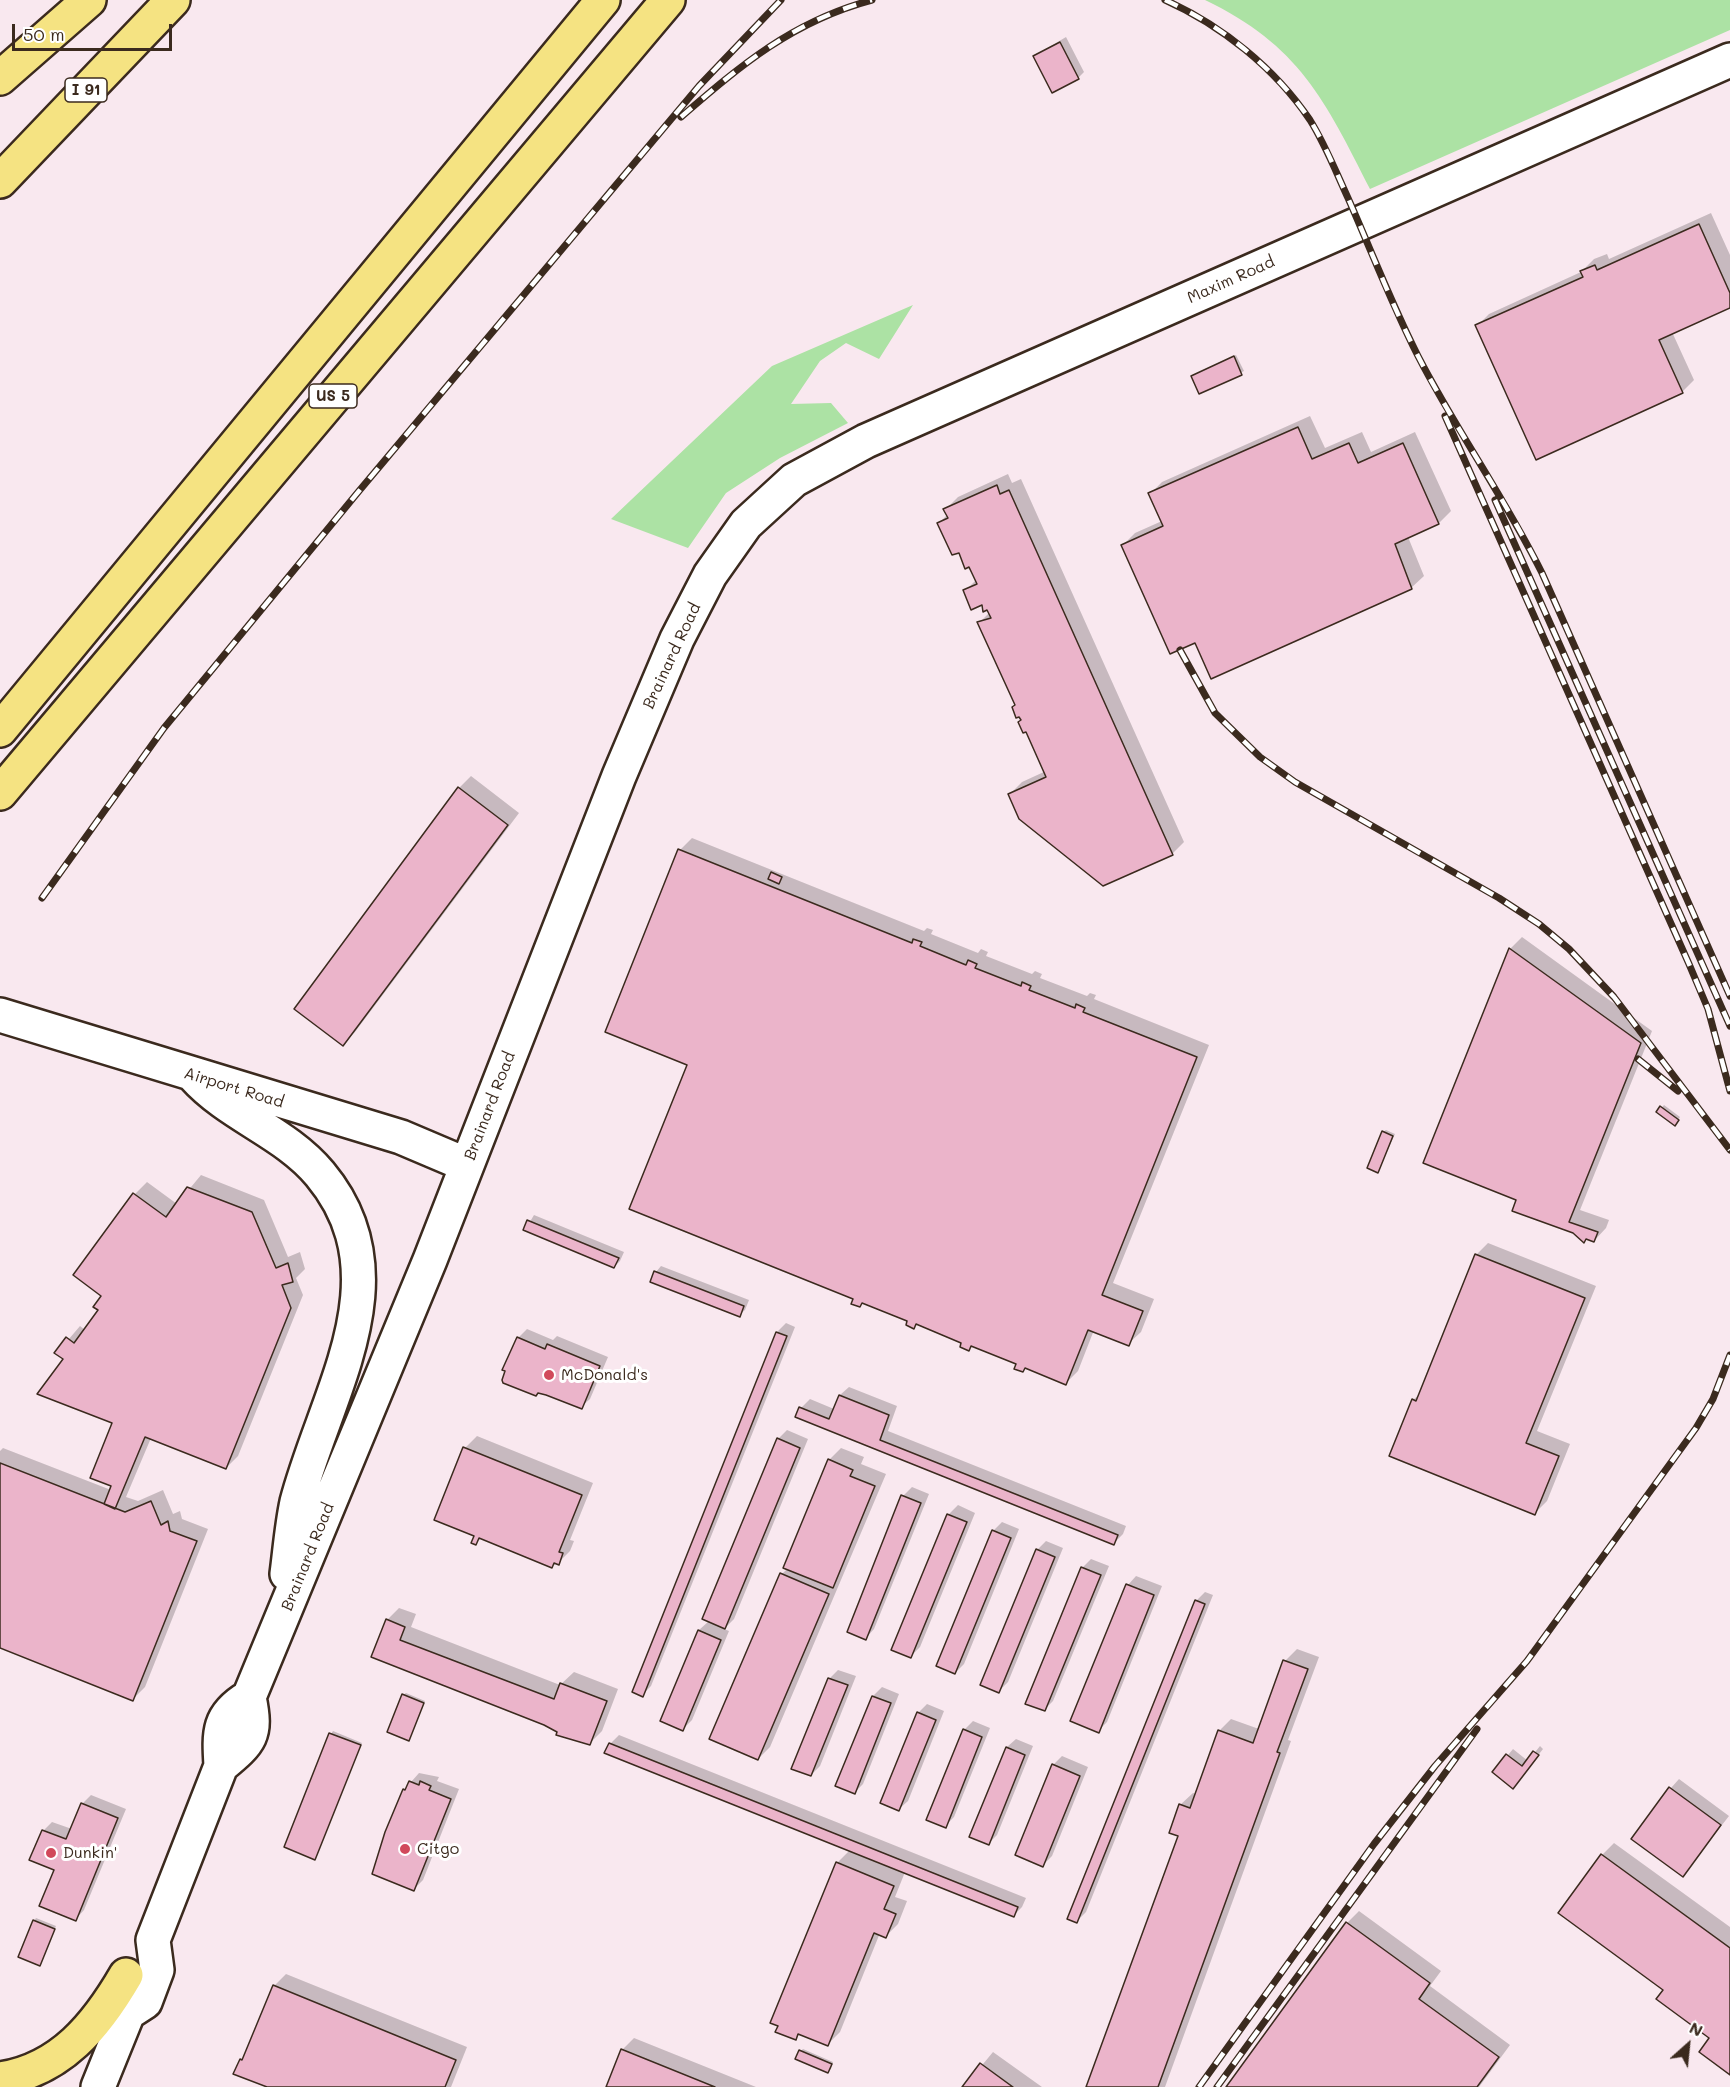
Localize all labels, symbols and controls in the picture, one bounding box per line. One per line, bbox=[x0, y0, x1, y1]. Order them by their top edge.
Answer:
scale bar bbox=[15, 12, 176, 50]
text: 50 m bbox=[23, 22, 65, 46]
road number: I 91 bbox=[65, 78, 107, 102]
street label: Maxim Road bbox=[1184, 252, 1278, 308]
road number: US 5 bbox=[309, 384, 357, 408]
street label: Brainard Road bbox=[639, 600, 705, 712]
street label: Brainard Road bbox=[460, 1049, 520, 1163]
street label: Airport Road bbox=[182, 1064, 286, 1112]
place label: McDonald's bbox=[561, 1365, 648, 1385]
marker: McDonald's bbox=[542, 1368, 556, 1382]
street label: Brainard Road bbox=[278, 1500, 338, 1614]
place label: Citgo bbox=[417, 1839, 459, 1859]
marker: Citgo bbox=[398, 1842, 412, 1856]
place label: Dunkin' bbox=[63, 1843, 117, 1863]
marker: Dunkin' bbox=[44, 1846, 58, 1860]
north arrow bbox=[1658, 2015, 1718, 2075]
text: N bbox=[1686, 2016, 1707, 2041]

